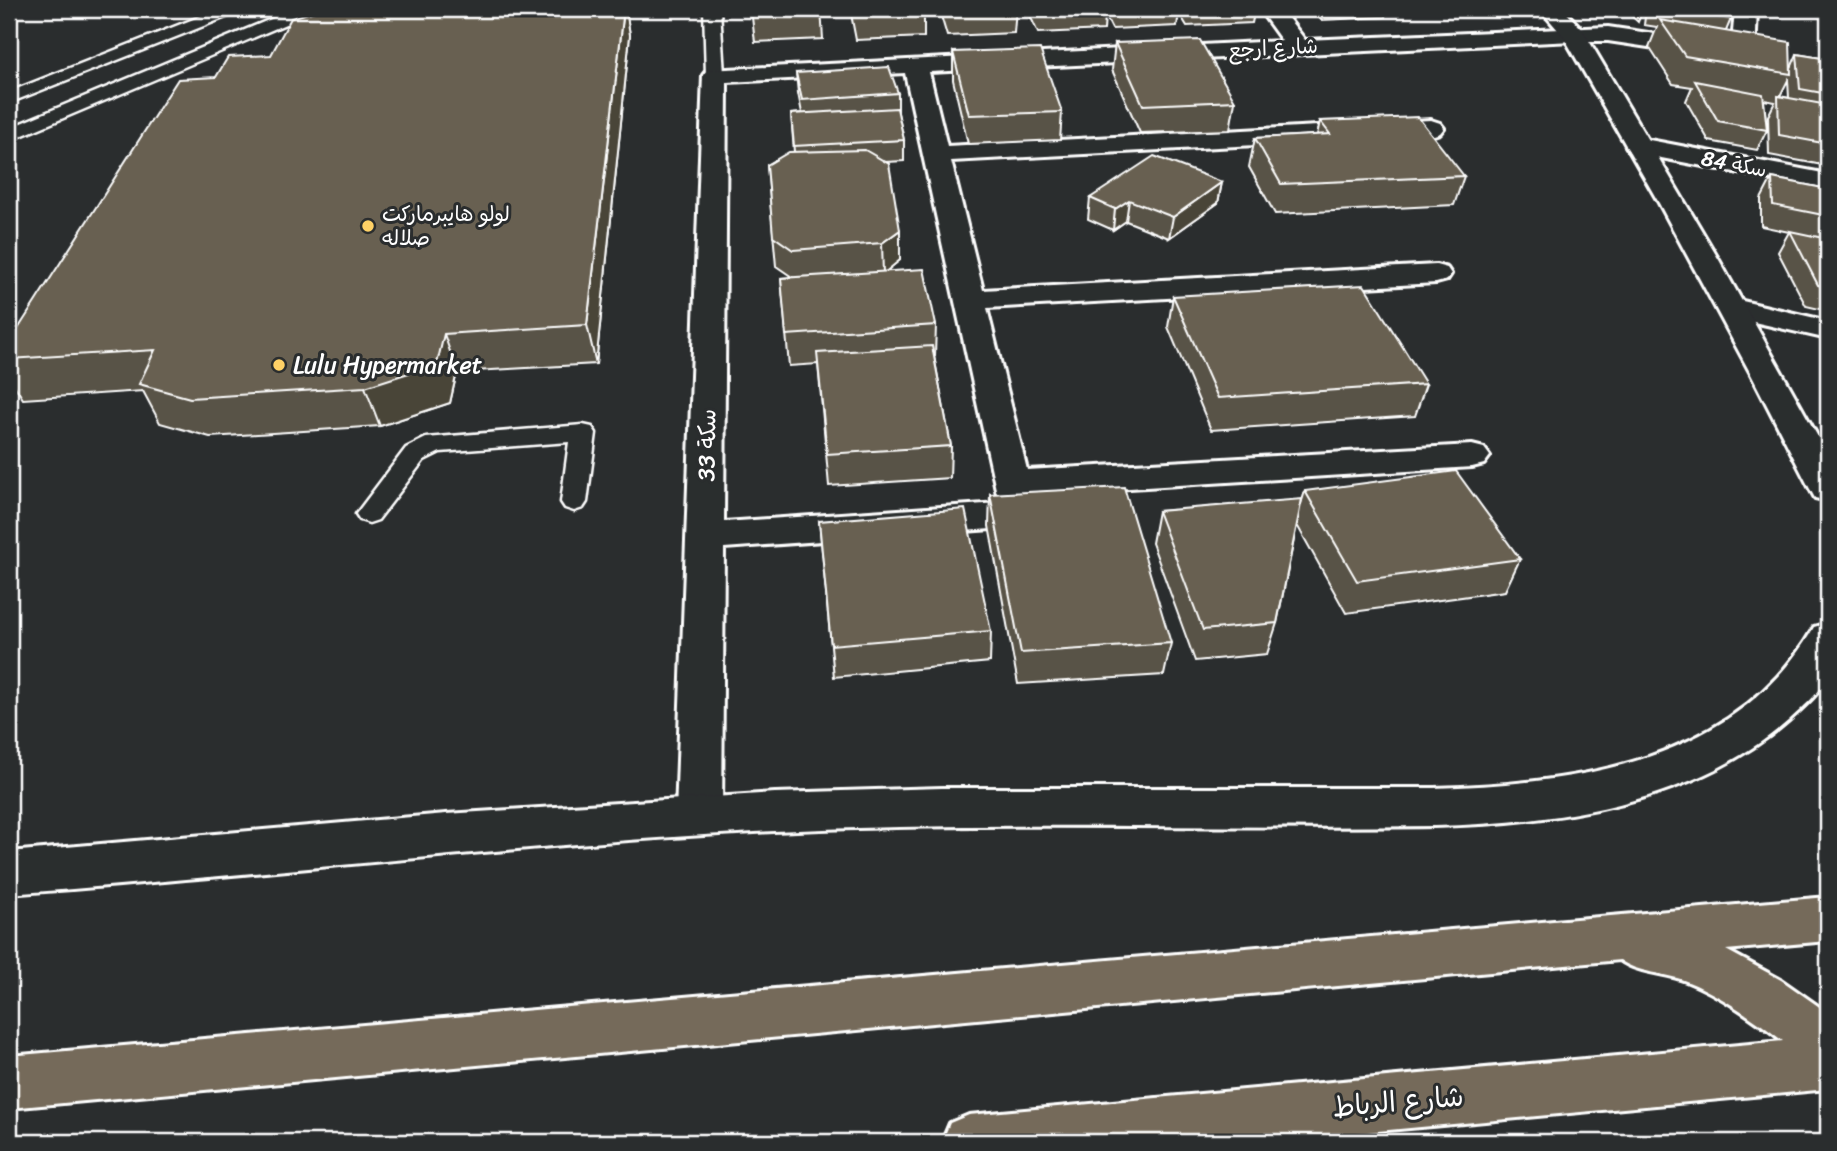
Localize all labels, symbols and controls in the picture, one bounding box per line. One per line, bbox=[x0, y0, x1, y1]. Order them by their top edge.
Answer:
street label: شارع ارجع bbox=[1227, 27, 1319, 69]
street label: سكة 84 bbox=[1698, 139, 1770, 189]
place label: لولو هايبرماركت صلاله bbox=[382, 195, 510, 257]
marker: لولو هايبرماركت صلاله bbox=[360, 218, 376, 234]
place label: Lulu Hypermarket bbox=[293, 344, 482, 386]
marker: Lulu Hypermarket bbox=[271, 357, 287, 373]
street label: سكة 33 bbox=[685, 408, 729, 482]
street label: شارع الرباط bbox=[1330, 1071, 1466, 1132]

